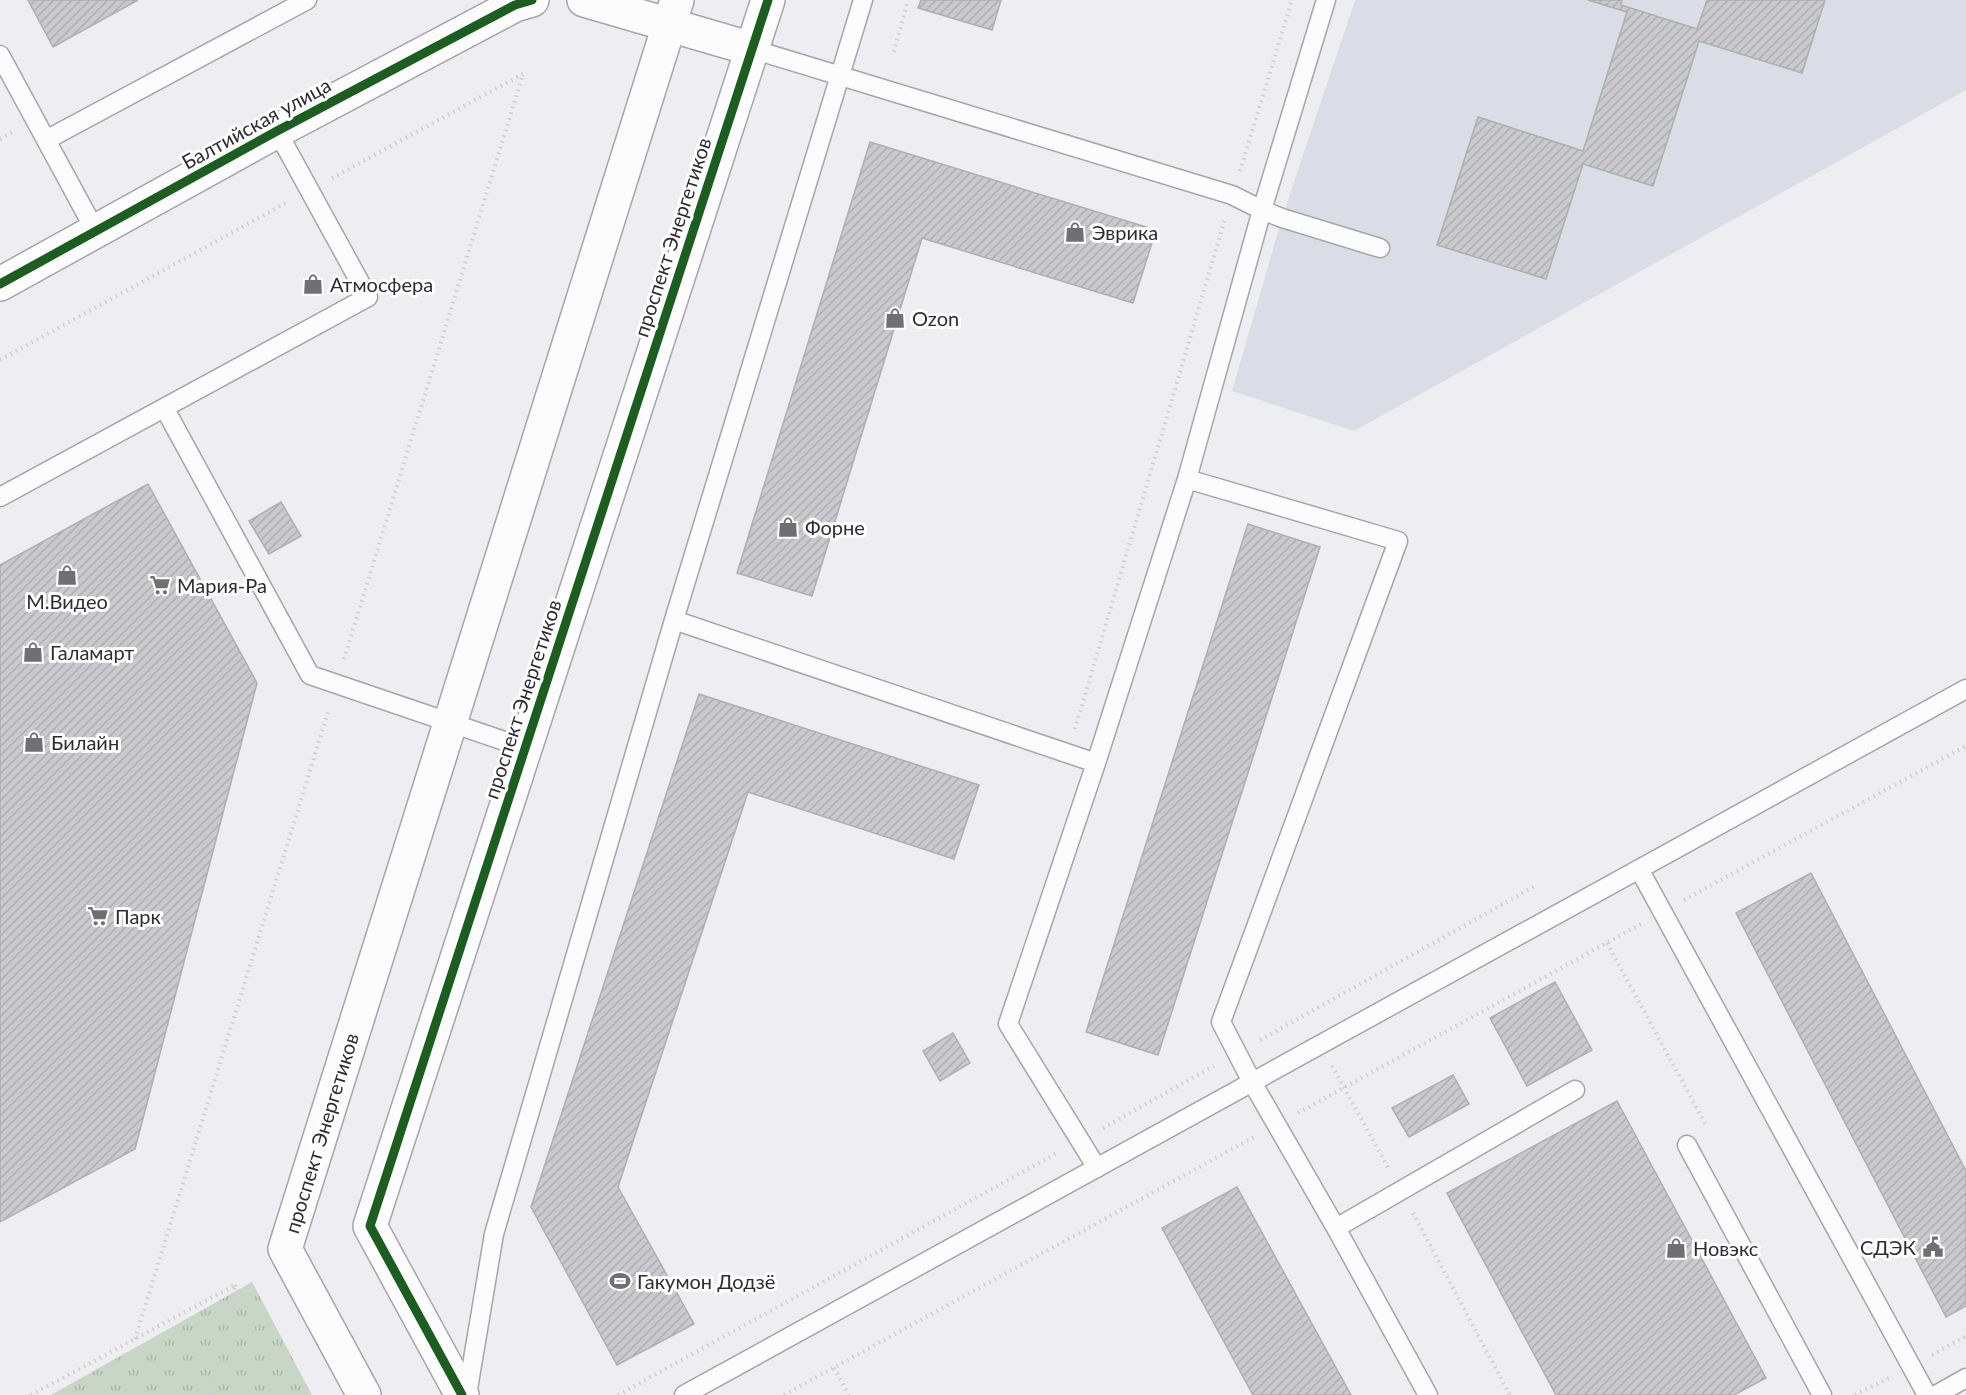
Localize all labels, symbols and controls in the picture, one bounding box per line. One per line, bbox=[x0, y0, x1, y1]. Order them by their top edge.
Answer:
street label: Балтийская улица bbox=[177, 72, 335, 174]
street label: проспект Энергетиков bbox=[628, 134, 716, 340]
shop icon: Эврика bbox=[1063, 220, 1087, 244]
place label: Эврика bbox=[1092, 220, 1158, 244]
shop icon: Атмосфера bbox=[301, 272, 325, 296]
place label: Атмосфера bbox=[330, 272, 433, 296]
shop icon: Ozon bbox=[883, 306, 907, 330]
place label: Ozon bbox=[912, 306, 959, 330]
shop icon: Форне bbox=[776, 515, 800, 539]
place label: Форне bbox=[805, 515, 865, 539]
shop icon: М.Видео bbox=[55, 563, 79, 587]
supermarket icon: Мария-Ра bbox=[148, 573, 172, 597]
place label: Мария-Ра bbox=[177, 573, 267, 597]
place label: М.Видео bbox=[26, 589, 108, 613]
street label: проспект Энергетиков bbox=[478, 596, 566, 802]
shop icon: Галамарт bbox=[21, 640, 45, 664]
place label: Галамарт bbox=[50, 640, 134, 664]
shop icon: Билайн bbox=[22, 730, 46, 754]
place label: Билайн bbox=[51, 730, 119, 754]
supermarket icon: Парк bbox=[86, 904, 110, 928]
place label: Парк bbox=[115, 904, 162, 928]
street label: проспект Энергетиков bbox=[279, 1030, 363, 1236]
place label: СДЭК bbox=[1860, 1235, 1917, 1259]
public building icon: СДЭК bbox=[1921, 1235, 1945, 1259]
shop icon: Новэкс bbox=[1664, 1236, 1688, 1260]
place label: Новэкс bbox=[1693, 1236, 1759, 1260]
sports icon: Гакумон Додзё bbox=[608, 1269, 632, 1293]
place label: Гакумон Додзё bbox=[637, 1269, 775, 1293]

